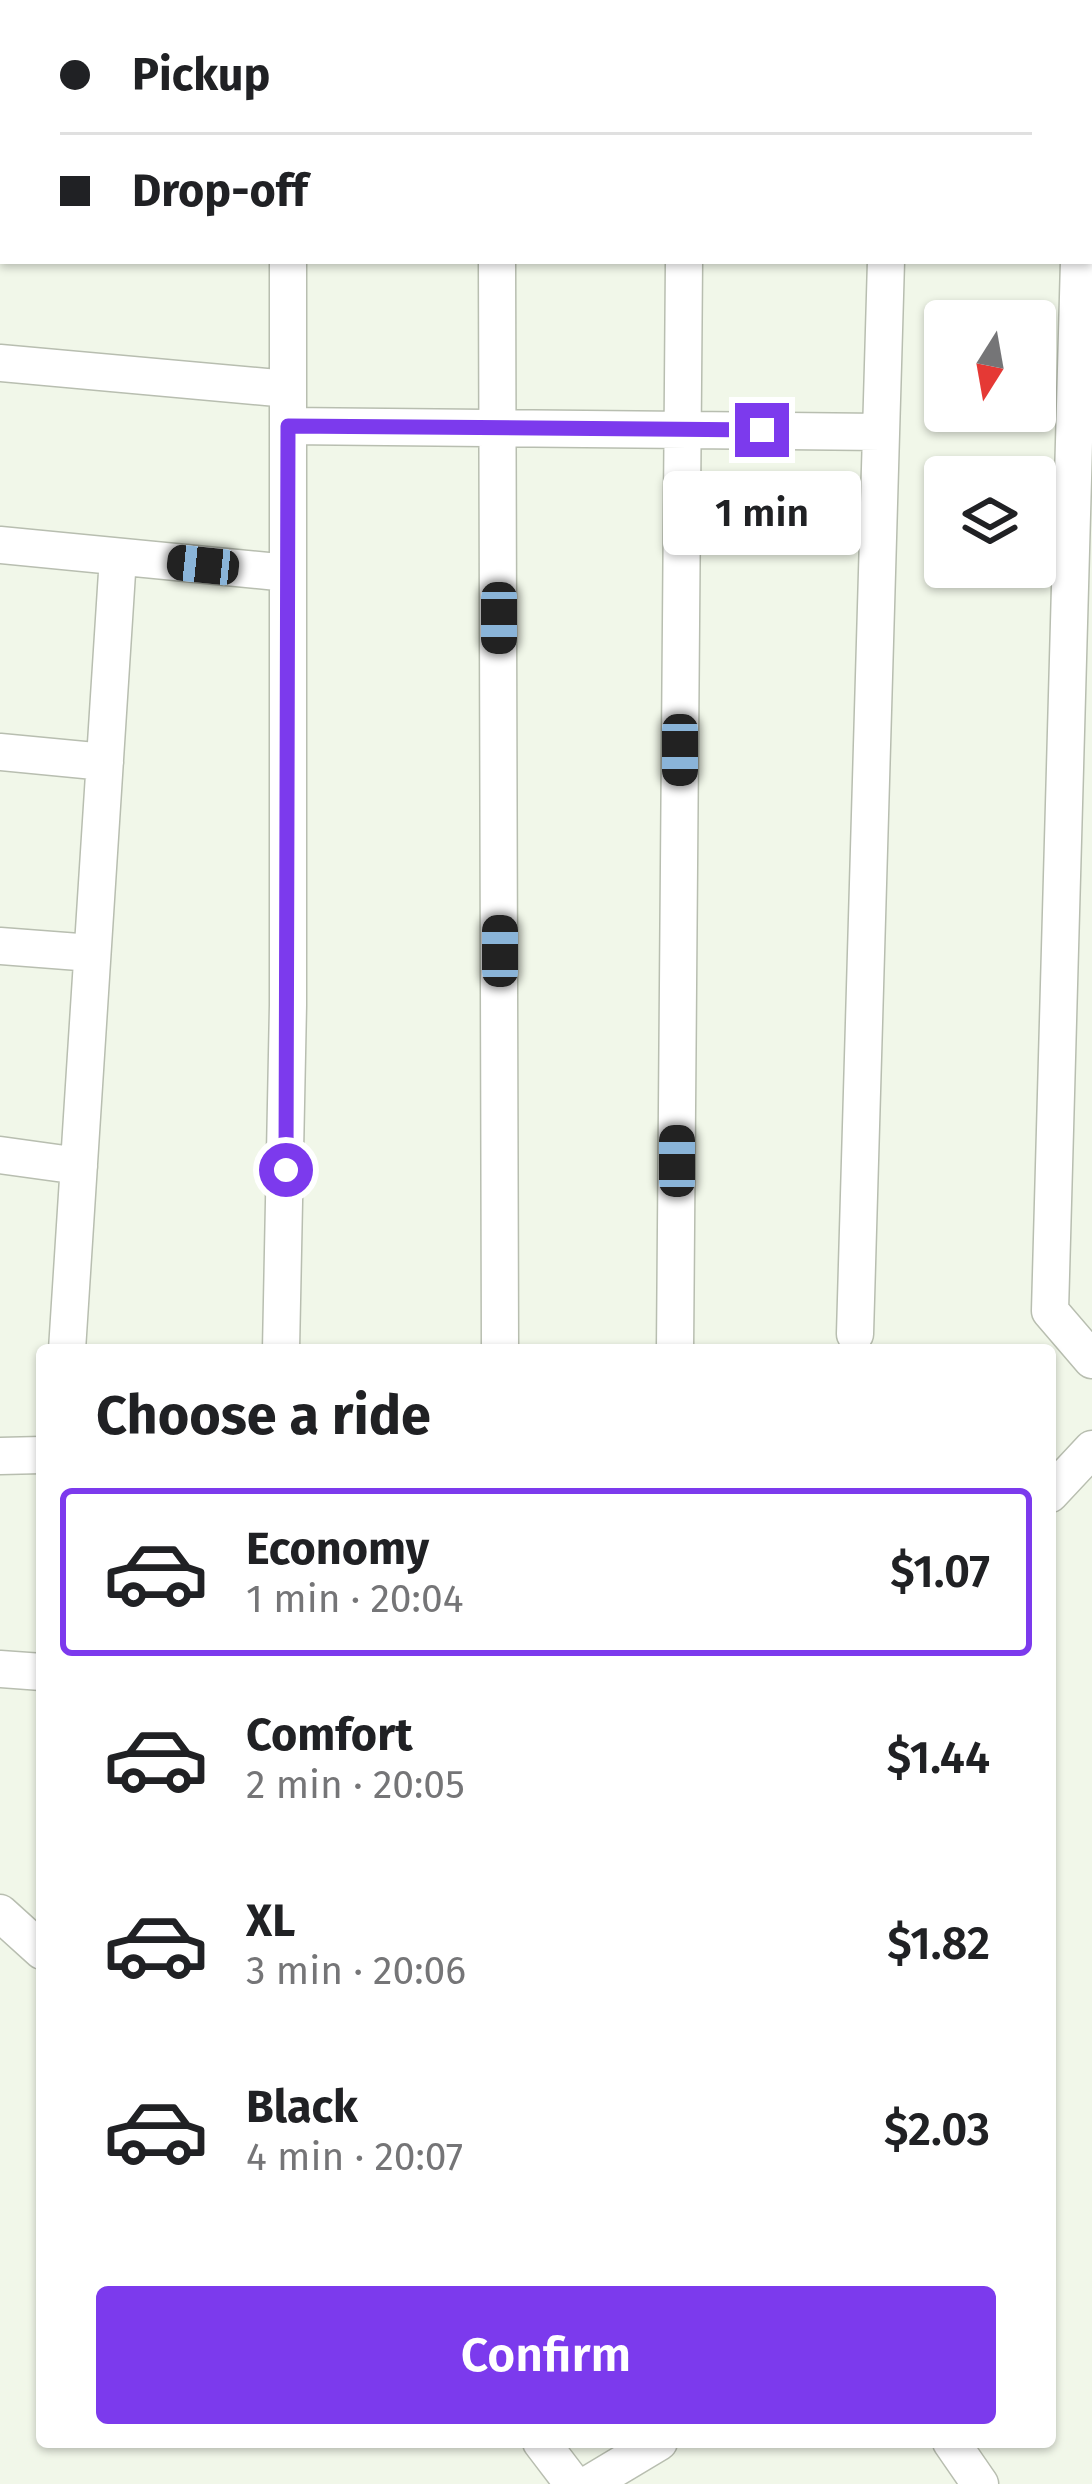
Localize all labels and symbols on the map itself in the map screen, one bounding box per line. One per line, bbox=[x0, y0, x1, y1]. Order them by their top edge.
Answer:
north arrow bbox=[924, 300, 1056, 432]
route end bbox=[735, 403, 789, 457]
callout: 1 min bbox=[663, 472, 861, 556]
car bbox=[165, 543, 241, 587]
car bbox=[481, 582, 517, 654]
car bbox=[662, 714, 698, 786]
car bbox=[482, 915, 518, 987]
car bbox=[659, 1125, 695, 1197]
route start bbox=[259, 1143, 313, 1197]

